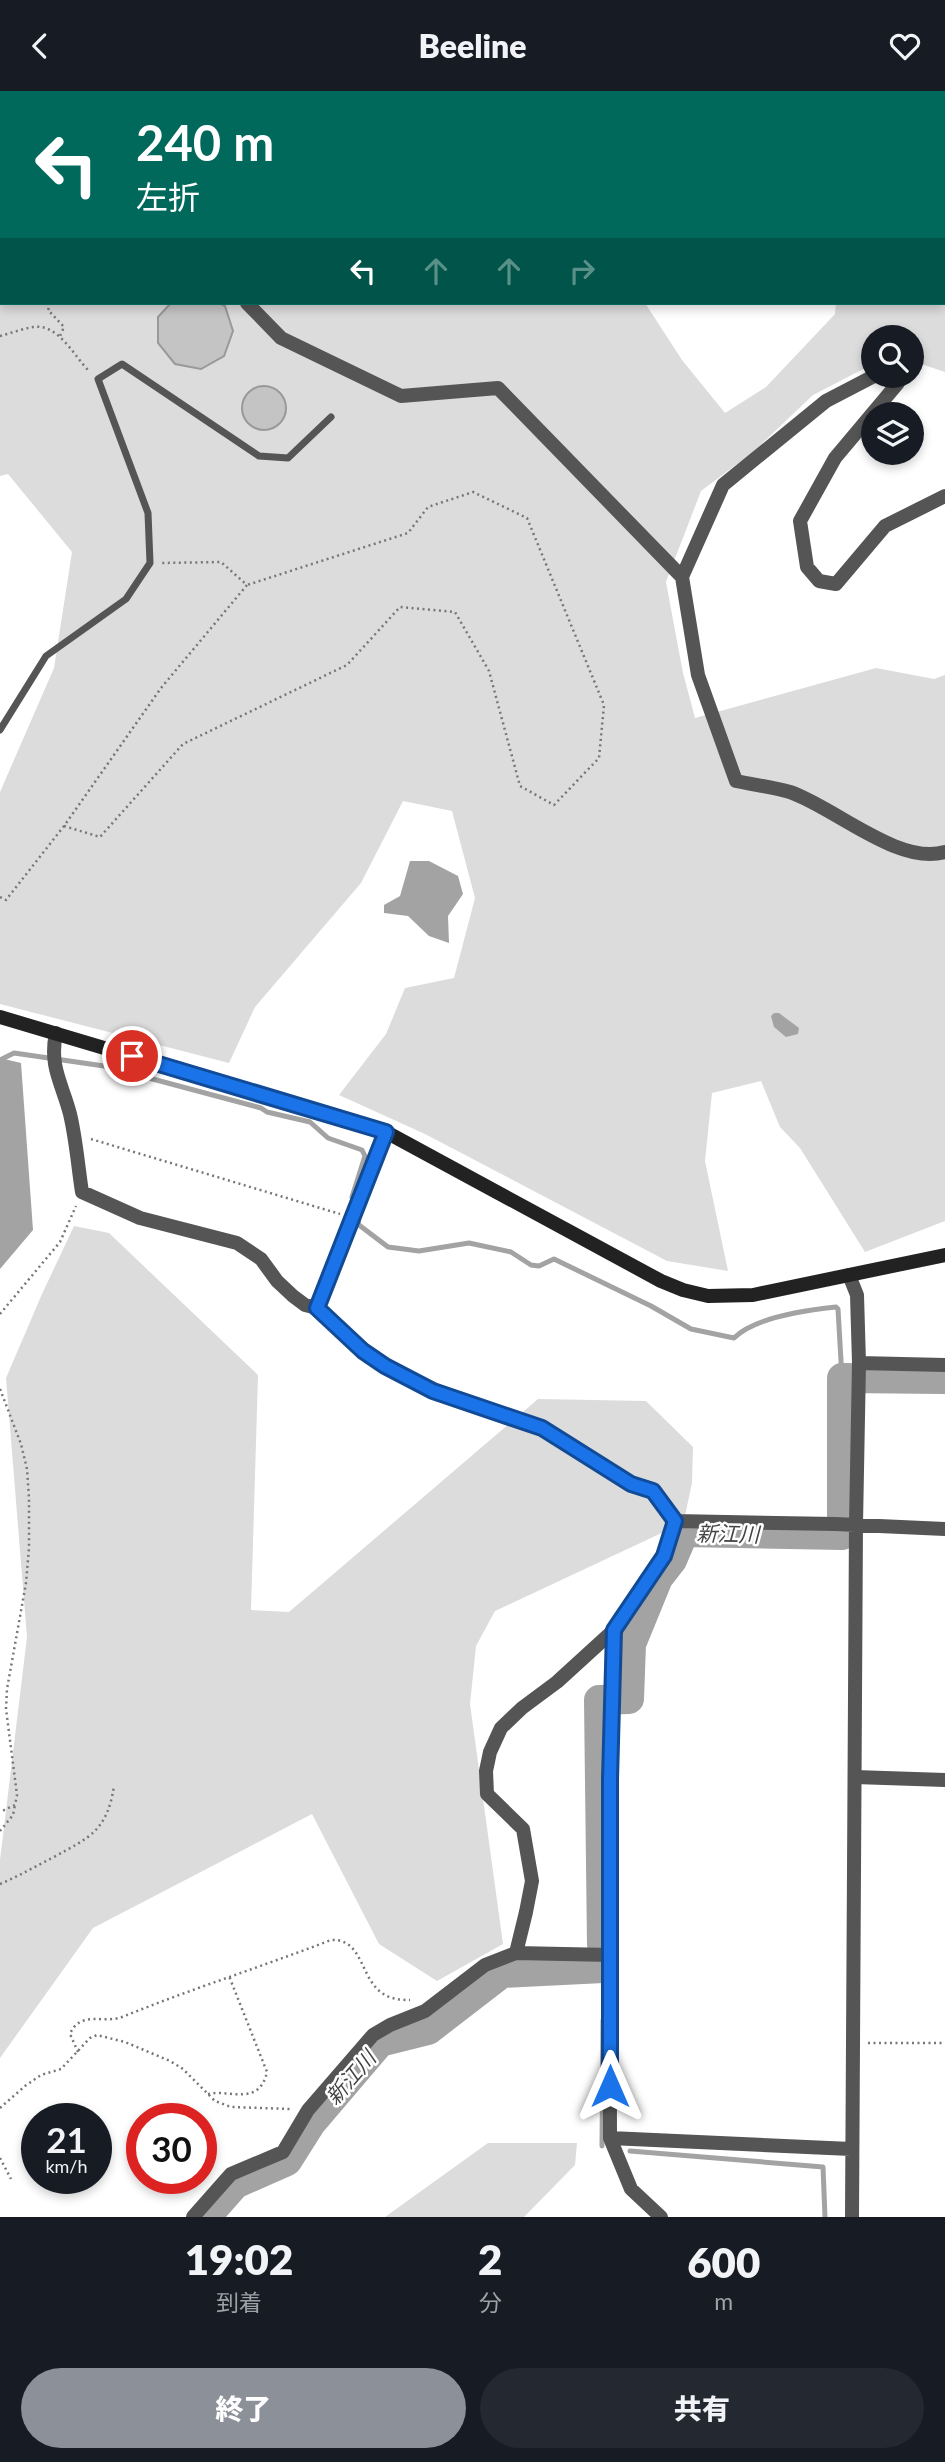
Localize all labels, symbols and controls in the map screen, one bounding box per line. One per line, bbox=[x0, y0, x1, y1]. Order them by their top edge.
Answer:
text: Beeline bbox=[418, 26, 527, 65]
icon: back bbox=[21, 27, 59, 65]
icon: heart bbox=[886, 27, 924, 65]
text: 240 m bbox=[136, 113, 274, 171]
icon: left bbox=[21, 119, 112, 210]
text: 左折 bbox=[136, 177, 200, 216]
icon: left bbox=[344, 252, 382, 290]
icon: ahead bbox=[417, 252, 455, 290]
icon: ahead bbox=[490, 252, 528, 290]
icon: right bbox=[563, 252, 601, 290]
map controls bbox=[861, 325, 924, 465]
button: search bbox=[861, 325, 924, 388]
button: layers bbox=[861, 402, 924, 465]
pin bbox=[102, 1026, 162, 1086]
icon: arrive bbox=[113, 1037, 151, 1075]
water label: 新江川 bbox=[696, 1520, 762, 1546]
water label: 新江川 bbox=[320, 2044, 381, 2109]
position arrow bbox=[573, 2049, 647, 2123]
speed limit sign: 30 bbox=[126, 2103, 217, 2194]
text: 21 bbox=[46, 2118, 87, 2160]
text: km/h bbox=[45, 2155, 88, 2177]
text: 19:02 bbox=[185, 2234, 293, 2284]
text: 2 bbox=[478, 2234, 502, 2284]
text: 600 bbox=[687, 2237, 760, 2287]
text: m bbox=[714, 2287, 733, 2315]
text: 到着 bbox=[216, 2288, 262, 2316]
text: 分 bbox=[479, 2288, 502, 2316]
button: 終了 bbox=[21, 2368, 466, 2448]
button: 共有 bbox=[480, 2368, 924, 2448]

